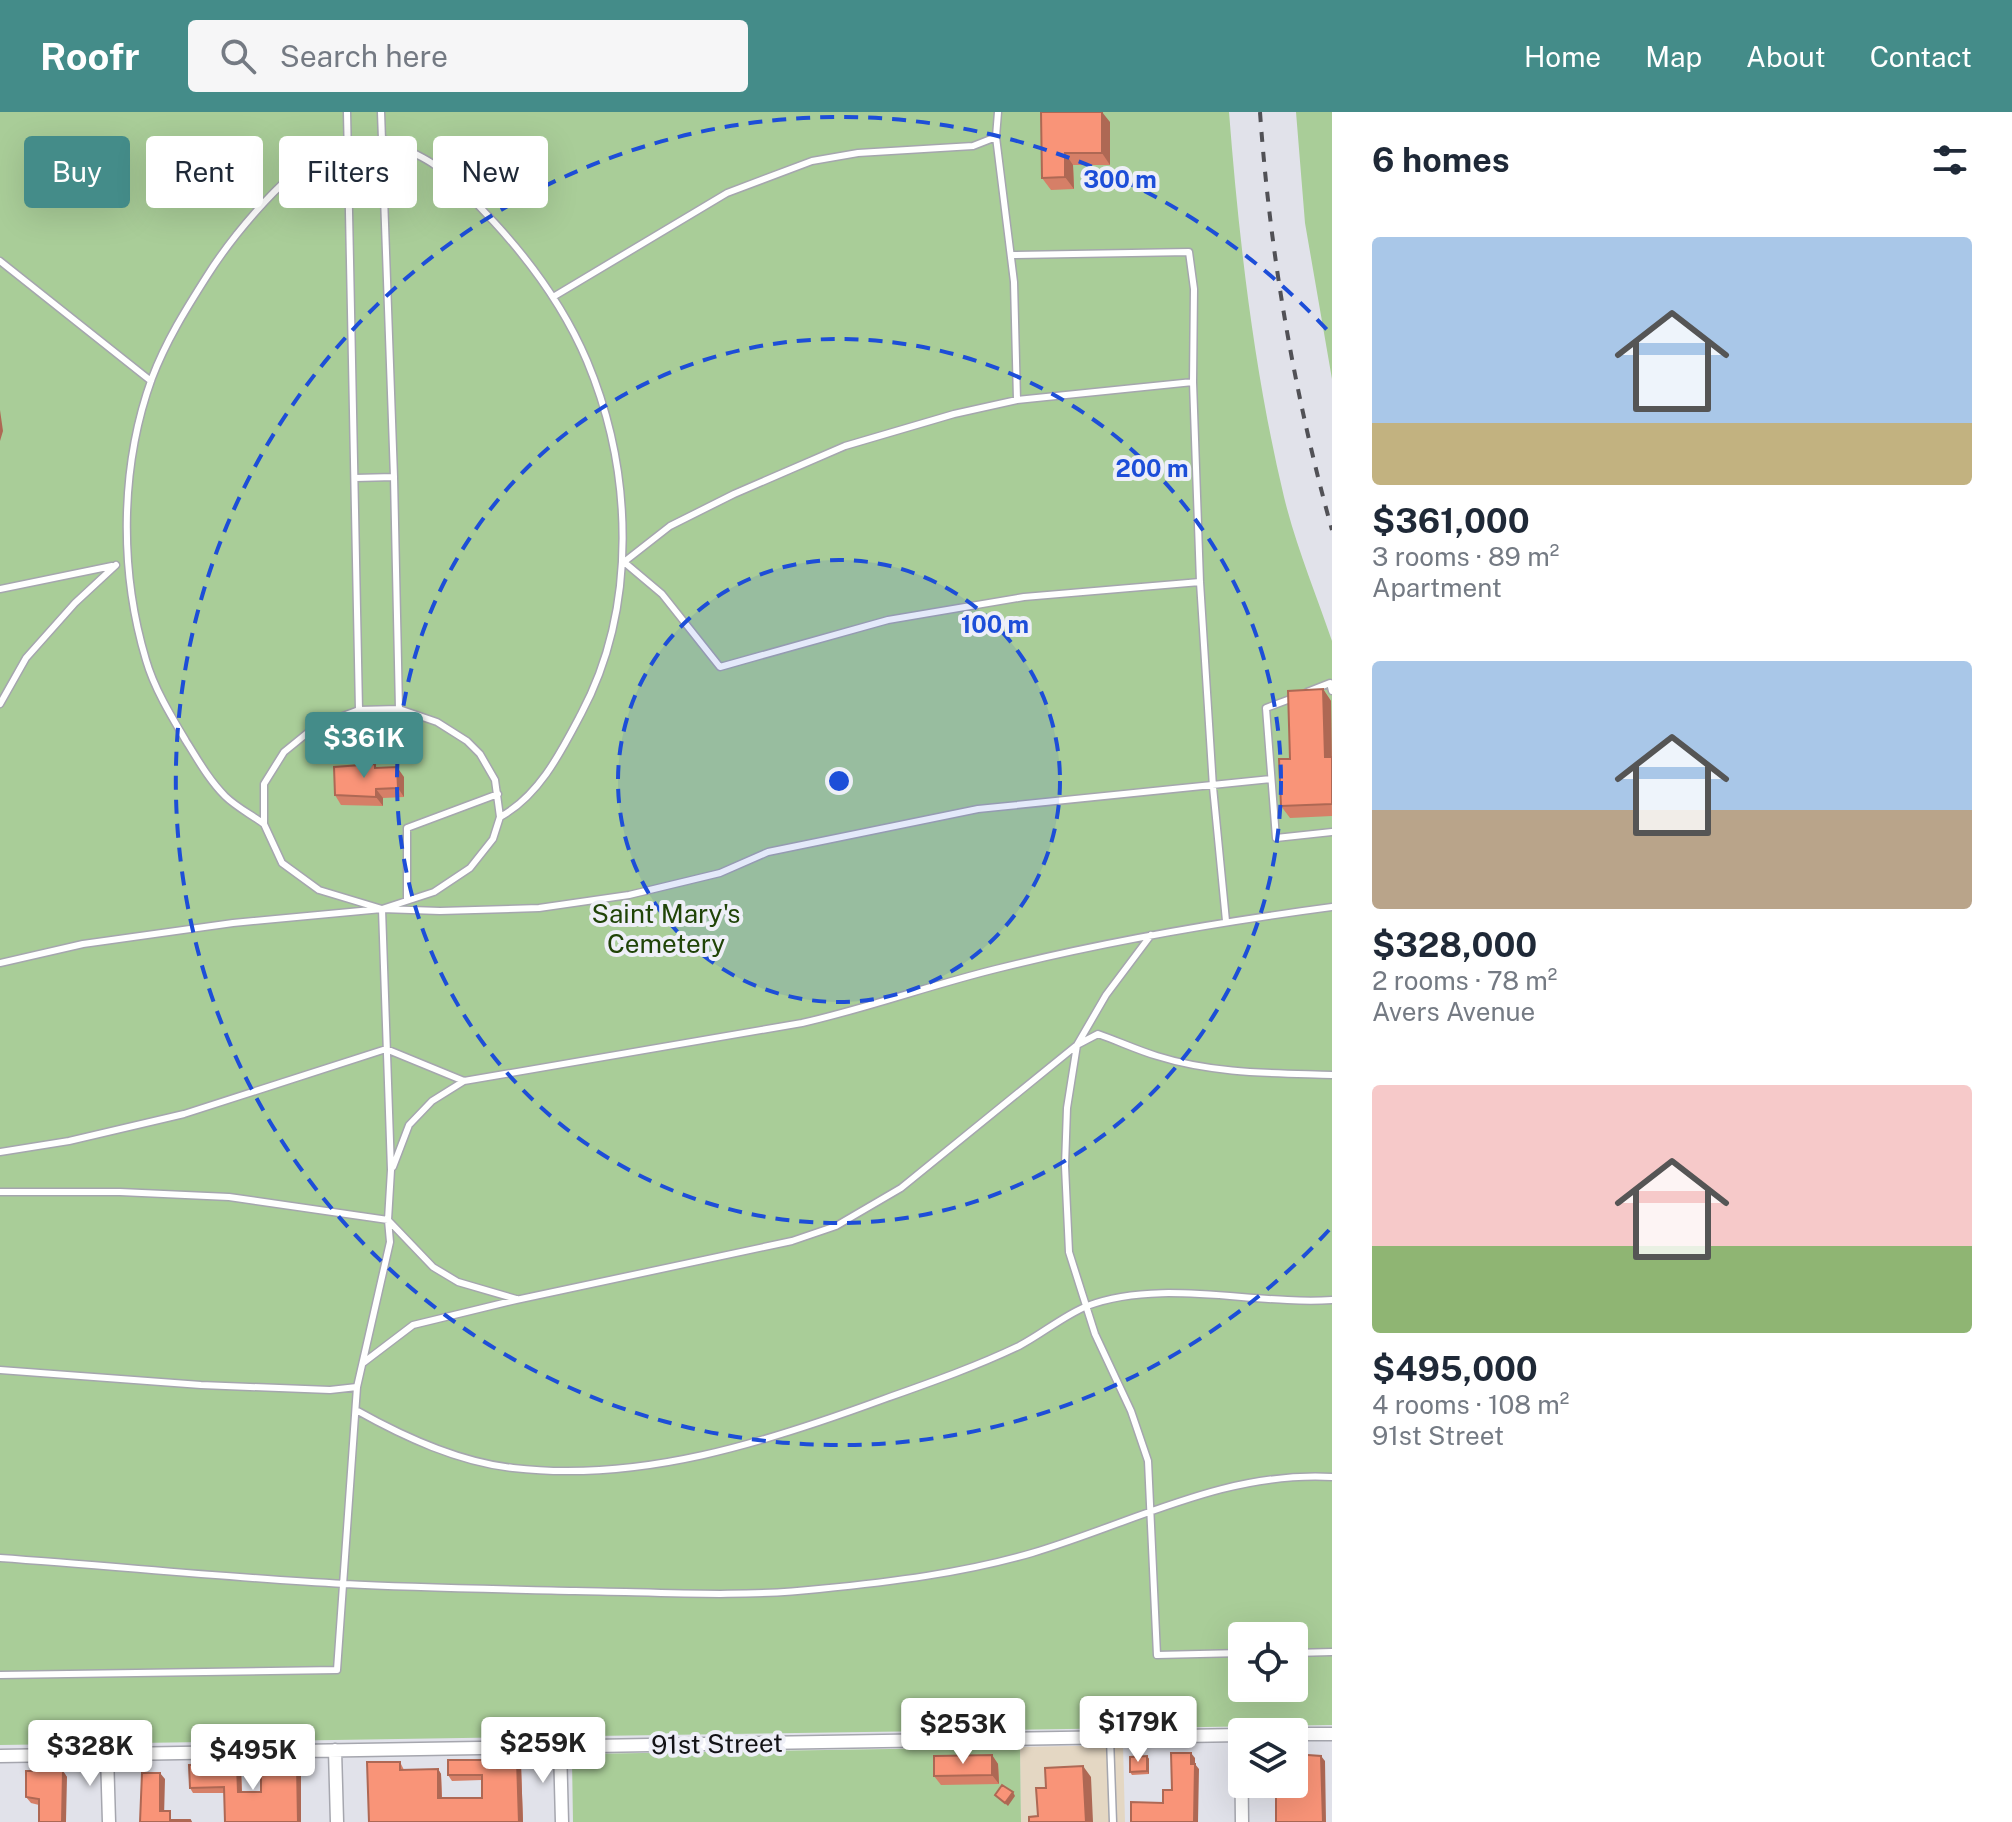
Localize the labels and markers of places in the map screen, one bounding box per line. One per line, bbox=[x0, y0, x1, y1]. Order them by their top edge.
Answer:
pin: $361K bbox=[308, 712, 420, 780]
centre of rings bbox=[825, 767, 853, 795]
pin: $179K bbox=[1082, 1696, 1194, 1764]
pin: $253K bbox=[907, 1698, 1019, 1766]
pin: $259K bbox=[487, 1717, 599, 1785]
pin: $328K bbox=[34, 1720, 146, 1788]
pin: $495K bbox=[197, 1724, 309, 1792]

